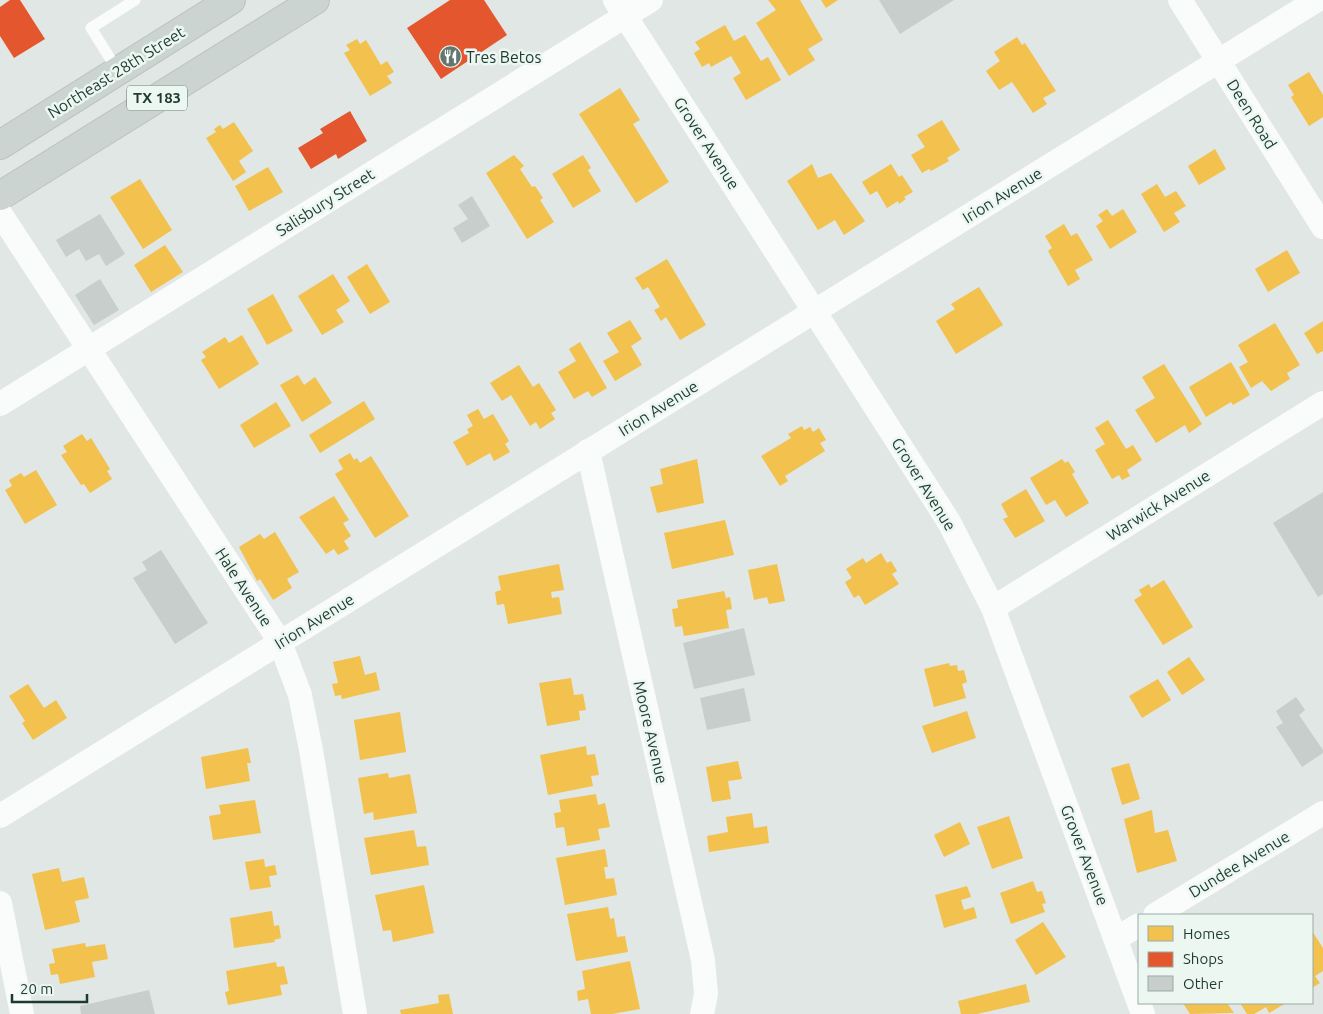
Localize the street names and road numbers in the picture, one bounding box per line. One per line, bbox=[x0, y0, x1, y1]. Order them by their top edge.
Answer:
street label: Northeast 28th Street bbox=[44, 22, 188, 122]
street label: Deen Road bbox=[1224, 76, 1280, 152]
road number: TX 183 bbox=[127, 86, 187, 110]
street label: Grover Avenue bbox=[671, 94, 743, 192]
street label: Irion Avenue bbox=[959, 163, 1045, 227]
street label: Salisbury Street bbox=[272, 164, 378, 239]
street label: Irion Avenue bbox=[615, 376, 701, 440]
street label: Grover Avenue bbox=[888, 434, 960, 534]
street label: Warwick Avenue bbox=[1103, 466, 1213, 544]
street label: Hale Avenue bbox=[212, 544, 276, 630]
street label: Irion Avenue bbox=[271, 589, 357, 653]
street label: Moore Avenue bbox=[630, 679, 672, 785]
street label: Grover Avenue bbox=[1058, 802, 1112, 908]
street label: Dundee Avenue bbox=[1185, 827, 1293, 901]

